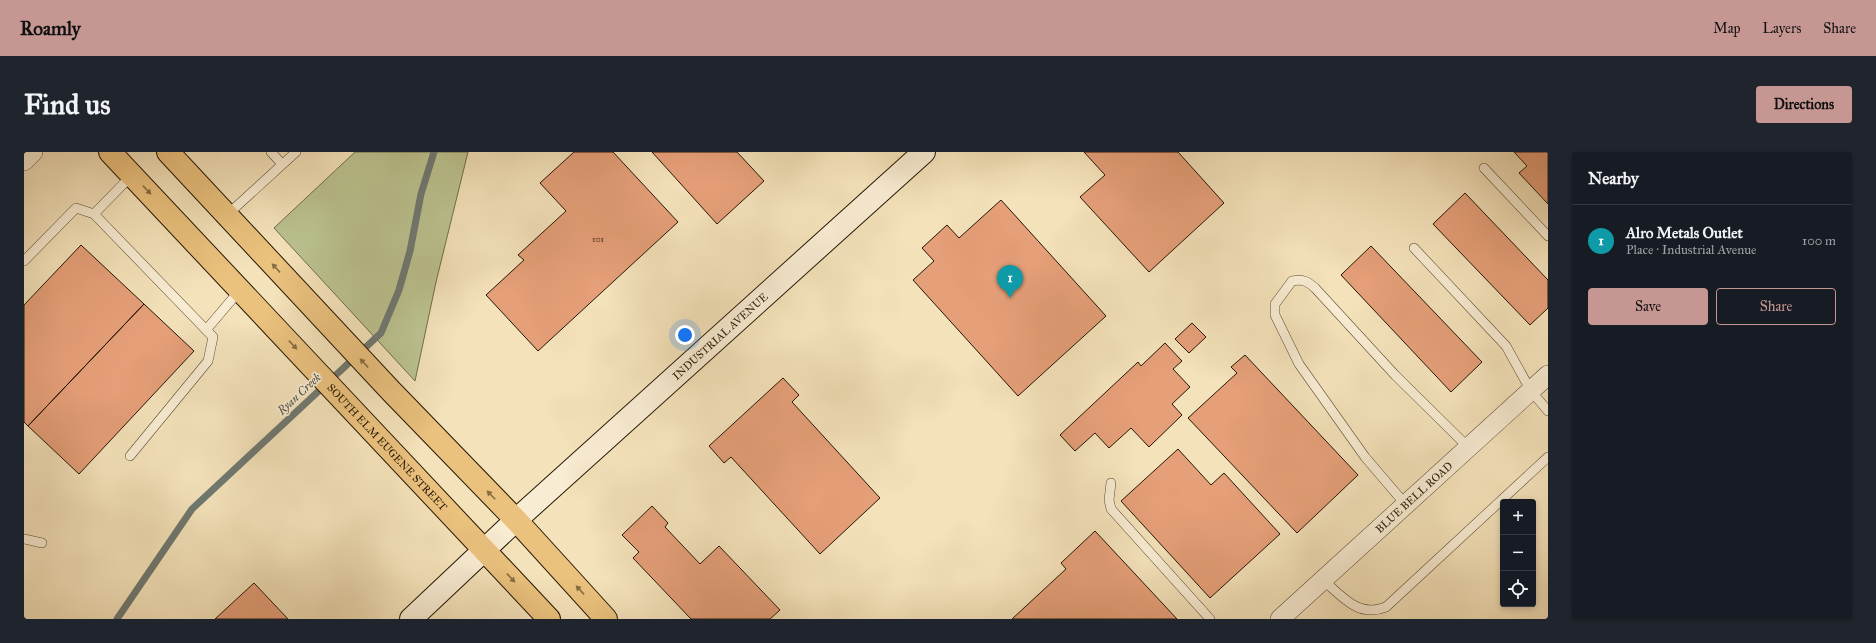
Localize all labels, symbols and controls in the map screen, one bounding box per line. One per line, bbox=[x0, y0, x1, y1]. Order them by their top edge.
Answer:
text: Roamly bbox=[20, 17, 81, 40]
text: Map bbox=[1713, 20, 1741, 37]
text: Layers bbox=[1763, 20, 1801, 37]
text: Share bbox=[1823, 20, 1856, 37]
button: Directions bbox=[1756, 86, 1852, 123]
text: Find us bbox=[24, 87, 110, 122]
text: Nearby bbox=[1588, 168, 1639, 189]
one-way arrow bbox=[142, 186, 151, 195]
text: Alro Metals Outlet bbox=[1626, 224, 1743, 242]
house number: 101 bbox=[592, 233, 605, 244]
text: 1 bbox=[1598, 233, 1604, 249]
text: 100 m bbox=[1802, 233, 1836, 249]
text: Place · Industrial Avenue bbox=[1626, 242, 1756, 258]
one-way arrow bbox=[272, 263, 281, 273]
pin: 1 bbox=[997, 265, 1023, 298]
button: Save bbox=[1588, 288, 1708, 325]
button: Share bbox=[1716, 288, 1836, 325]
street label: INDUSTRIAL AVENUE bbox=[670, 290, 770, 382]
your location bbox=[675, 325, 695, 345]
one-way arrow bbox=[288, 340, 298, 350]
one-way arrow bbox=[360, 357, 369, 368]
water label: Ryan Creek bbox=[274, 370, 324, 418]
street label: SOUTH ELM EUGENE STREET bbox=[325, 381, 450, 514]
street label: BLUE BELL ROAD bbox=[1373, 459, 1455, 535]
one-way arrow bbox=[487, 490, 496, 500]
map controls bbox=[1500, 499, 1536, 607]
button: + bbox=[1500, 499, 1536, 535]
button: − bbox=[1500, 535, 1536, 571]
button: locate bbox=[1500, 571, 1536, 607]
one-way arrow bbox=[507, 573, 516, 583]
one-way arrow bbox=[575, 585, 585, 595]

